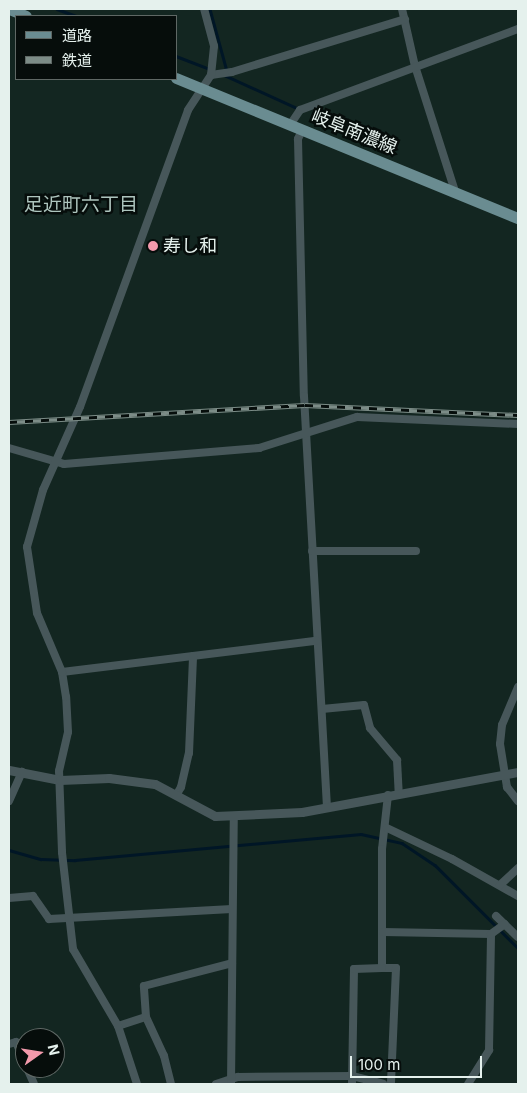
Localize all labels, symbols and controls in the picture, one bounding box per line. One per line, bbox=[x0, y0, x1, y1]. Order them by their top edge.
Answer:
legend bbox=[15, 15, 178, 80]
text: 道路 bbox=[62, 26, 92, 45]
text: 鉄道 bbox=[62, 51, 92, 70]
street label: 岐阜南濃線 bbox=[308, 105, 400, 159]
district label: 足近町六丁目 bbox=[24, 194, 138, 216]
place label: 寿し和 bbox=[163, 235, 217, 257]
marker: 寿し和 bbox=[147, 240, 159, 252]
north arrow bbox=[15, 1028, 65, 1078]
text: N bbox=[45, 1043, 64, 1057]
scale bar bbox=[352, 1046, 484, 1078]
text: 100 m bbox=[358, 1055, 400, 1074]

